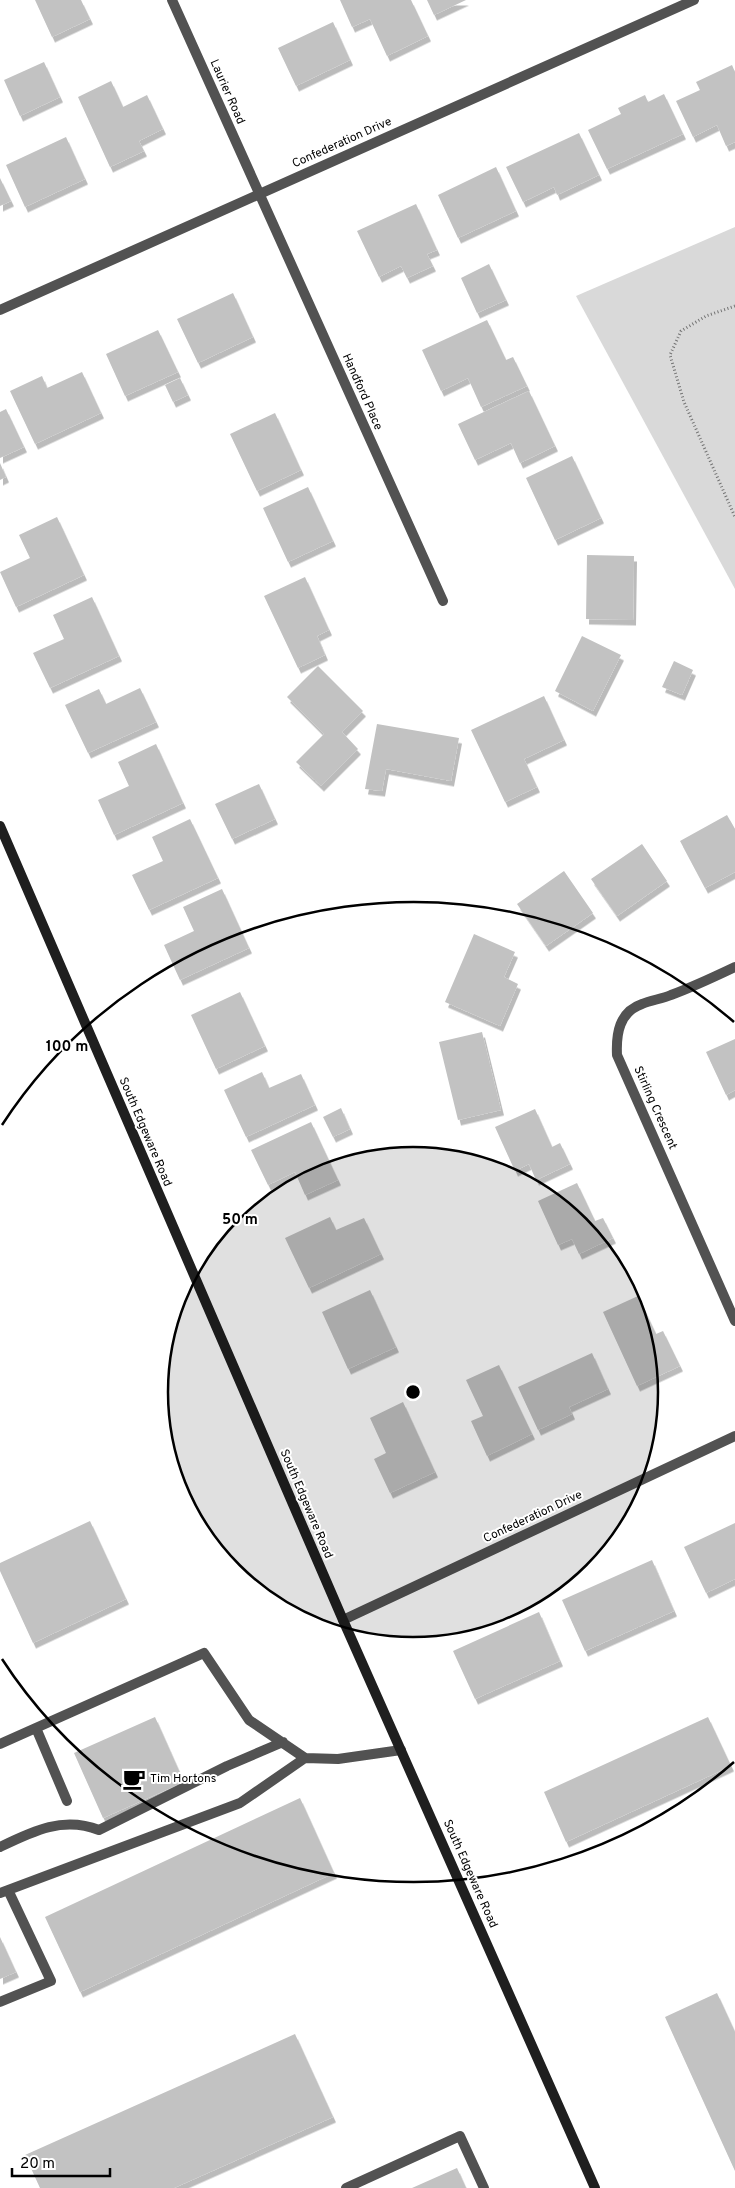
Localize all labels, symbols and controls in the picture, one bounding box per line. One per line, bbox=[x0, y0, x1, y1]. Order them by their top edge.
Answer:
street label: Laurier Road bbox=[206, 57, 248, 127]
street label: Confederation Drive bbox=[290, 114, 394, 172]
street label: Handford Place bbox=[338, 351, 386, 433]
text: 100 m bbox=[46, 1038, 88, 1057]
street label: Stirling Crescent bbox=[629, 1064, 681, 1152]
street label: South Edgeware Road bbox=[115, 1075, 175, 1189]
text: 50 m bbox=[222, 1211, 258, 1230]
centre of rings bbox=[404, 1383, 422, 1401]
street label: South Edgeware Road bbox=[276, 1447, 336, 1561]
street label: Confederation Drive bbox=[481, 1487, 585, 1547]
cafe icon: Tim Hortons bbox=[121, 1766, 147, 1792]
place label: Tim Hortons bbox=[150, 1771, 216, 1787]
street label: South Edgeware Road bbox=[439, 1817, 501, 1931]
scale bar bbox=[12, 2146, 110, 2178]
text: 20 m bbox=[20, 2155, 55, 2174]

